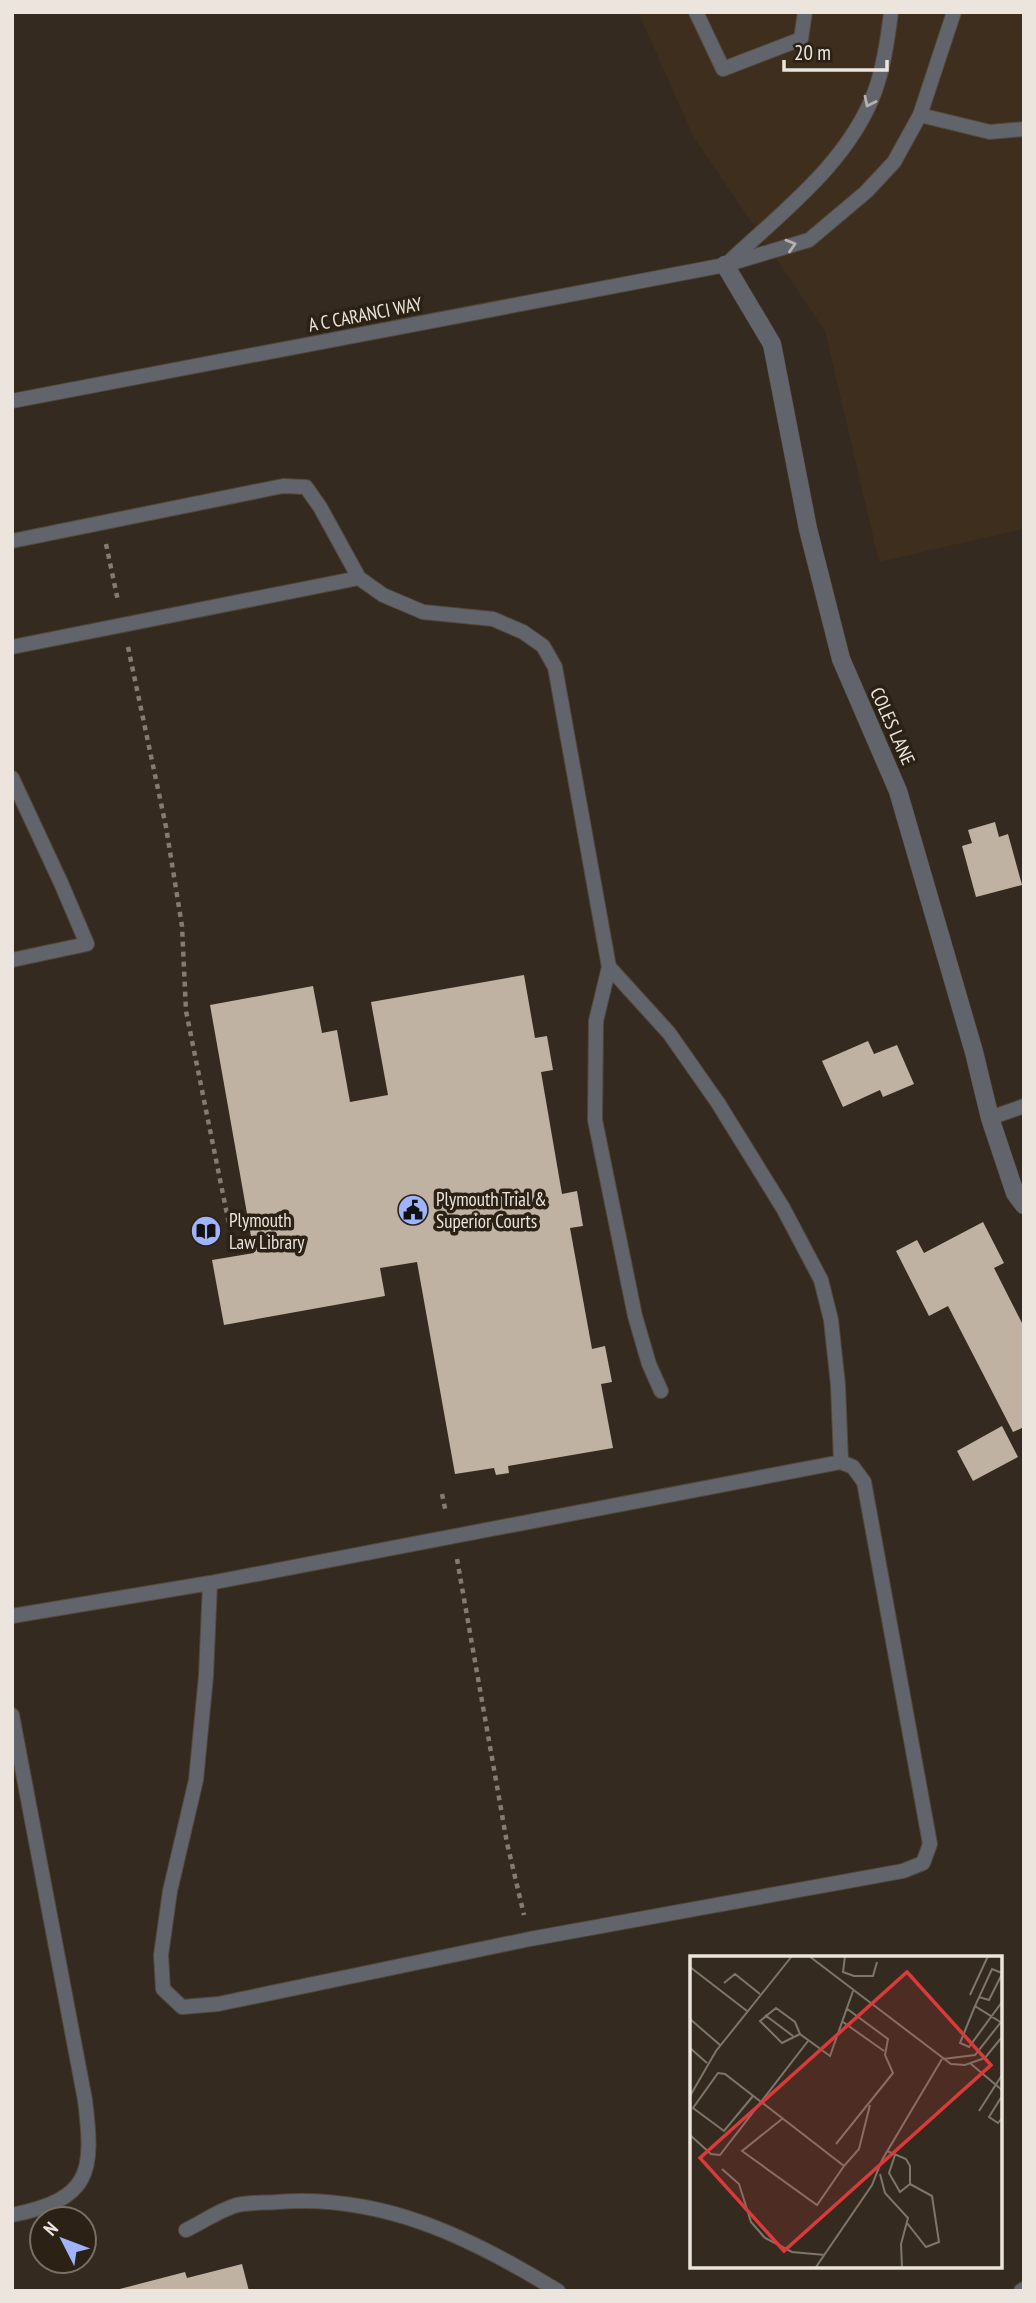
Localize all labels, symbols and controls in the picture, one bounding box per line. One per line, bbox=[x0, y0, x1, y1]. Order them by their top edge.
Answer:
scale bar bbox=[784, 28, 887, 72]
text: 20 m bbox=[794, 39, 831, 66]
one-way arrow bbox=[864, 95, 878, 107]
one-way arrow bbox=[785, 239, 797, 254]
street label: A C CARANCI WAY bbox=[306, 291, 424, 337]
street label: COLES LANE bbox=[865, 684, 921, 768]
place label: Plymouth Trial & Superior Courts bbox=[436, 1187, 547, 1233]
public building icon: Plymouth Trial & Superior Courts bbox=[396, 1193, 430, 1227]
place label: Plymouth Law Library bbox=[229, 1208, 305, 1254]
library icon: Plymouth Law Library bbox=[189, 1214, 223, 1248]
inset map bbox=[690, 1956, 1001, 2268]
north arrow bbox=[28, 2205, 98, 2275]
text: N bbox=[38, 2217, 63, 2240]

